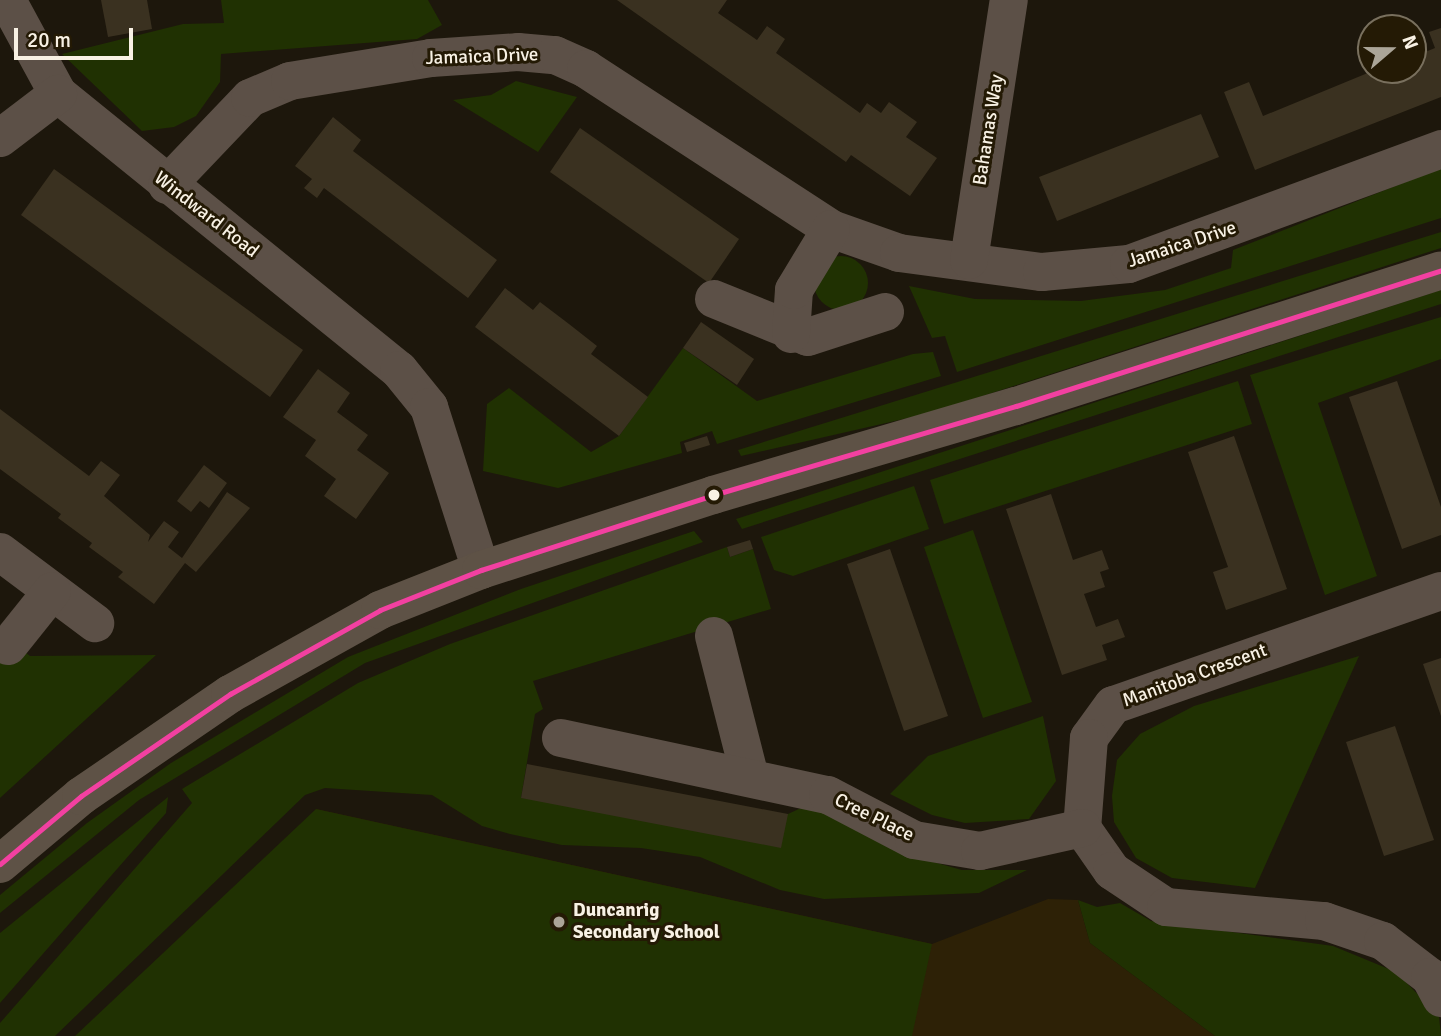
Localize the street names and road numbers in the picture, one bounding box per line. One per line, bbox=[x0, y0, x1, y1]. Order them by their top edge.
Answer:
street label: Jamaica Drive bbox=[425, 44, 539, 70]
street label: Bahamas Way bbox=[969, 73, 1009, 187]
street label: Windward Road bbox=[149, 167, 263, 263]
street label: Jamaica Drive bbox=[1125, 217, 1239, 273]
street label: Manitoba Crescent bbox=[1120, 639, 1270, 713]
street label: Cree Place bbox=[831, 789, 917, 847]

